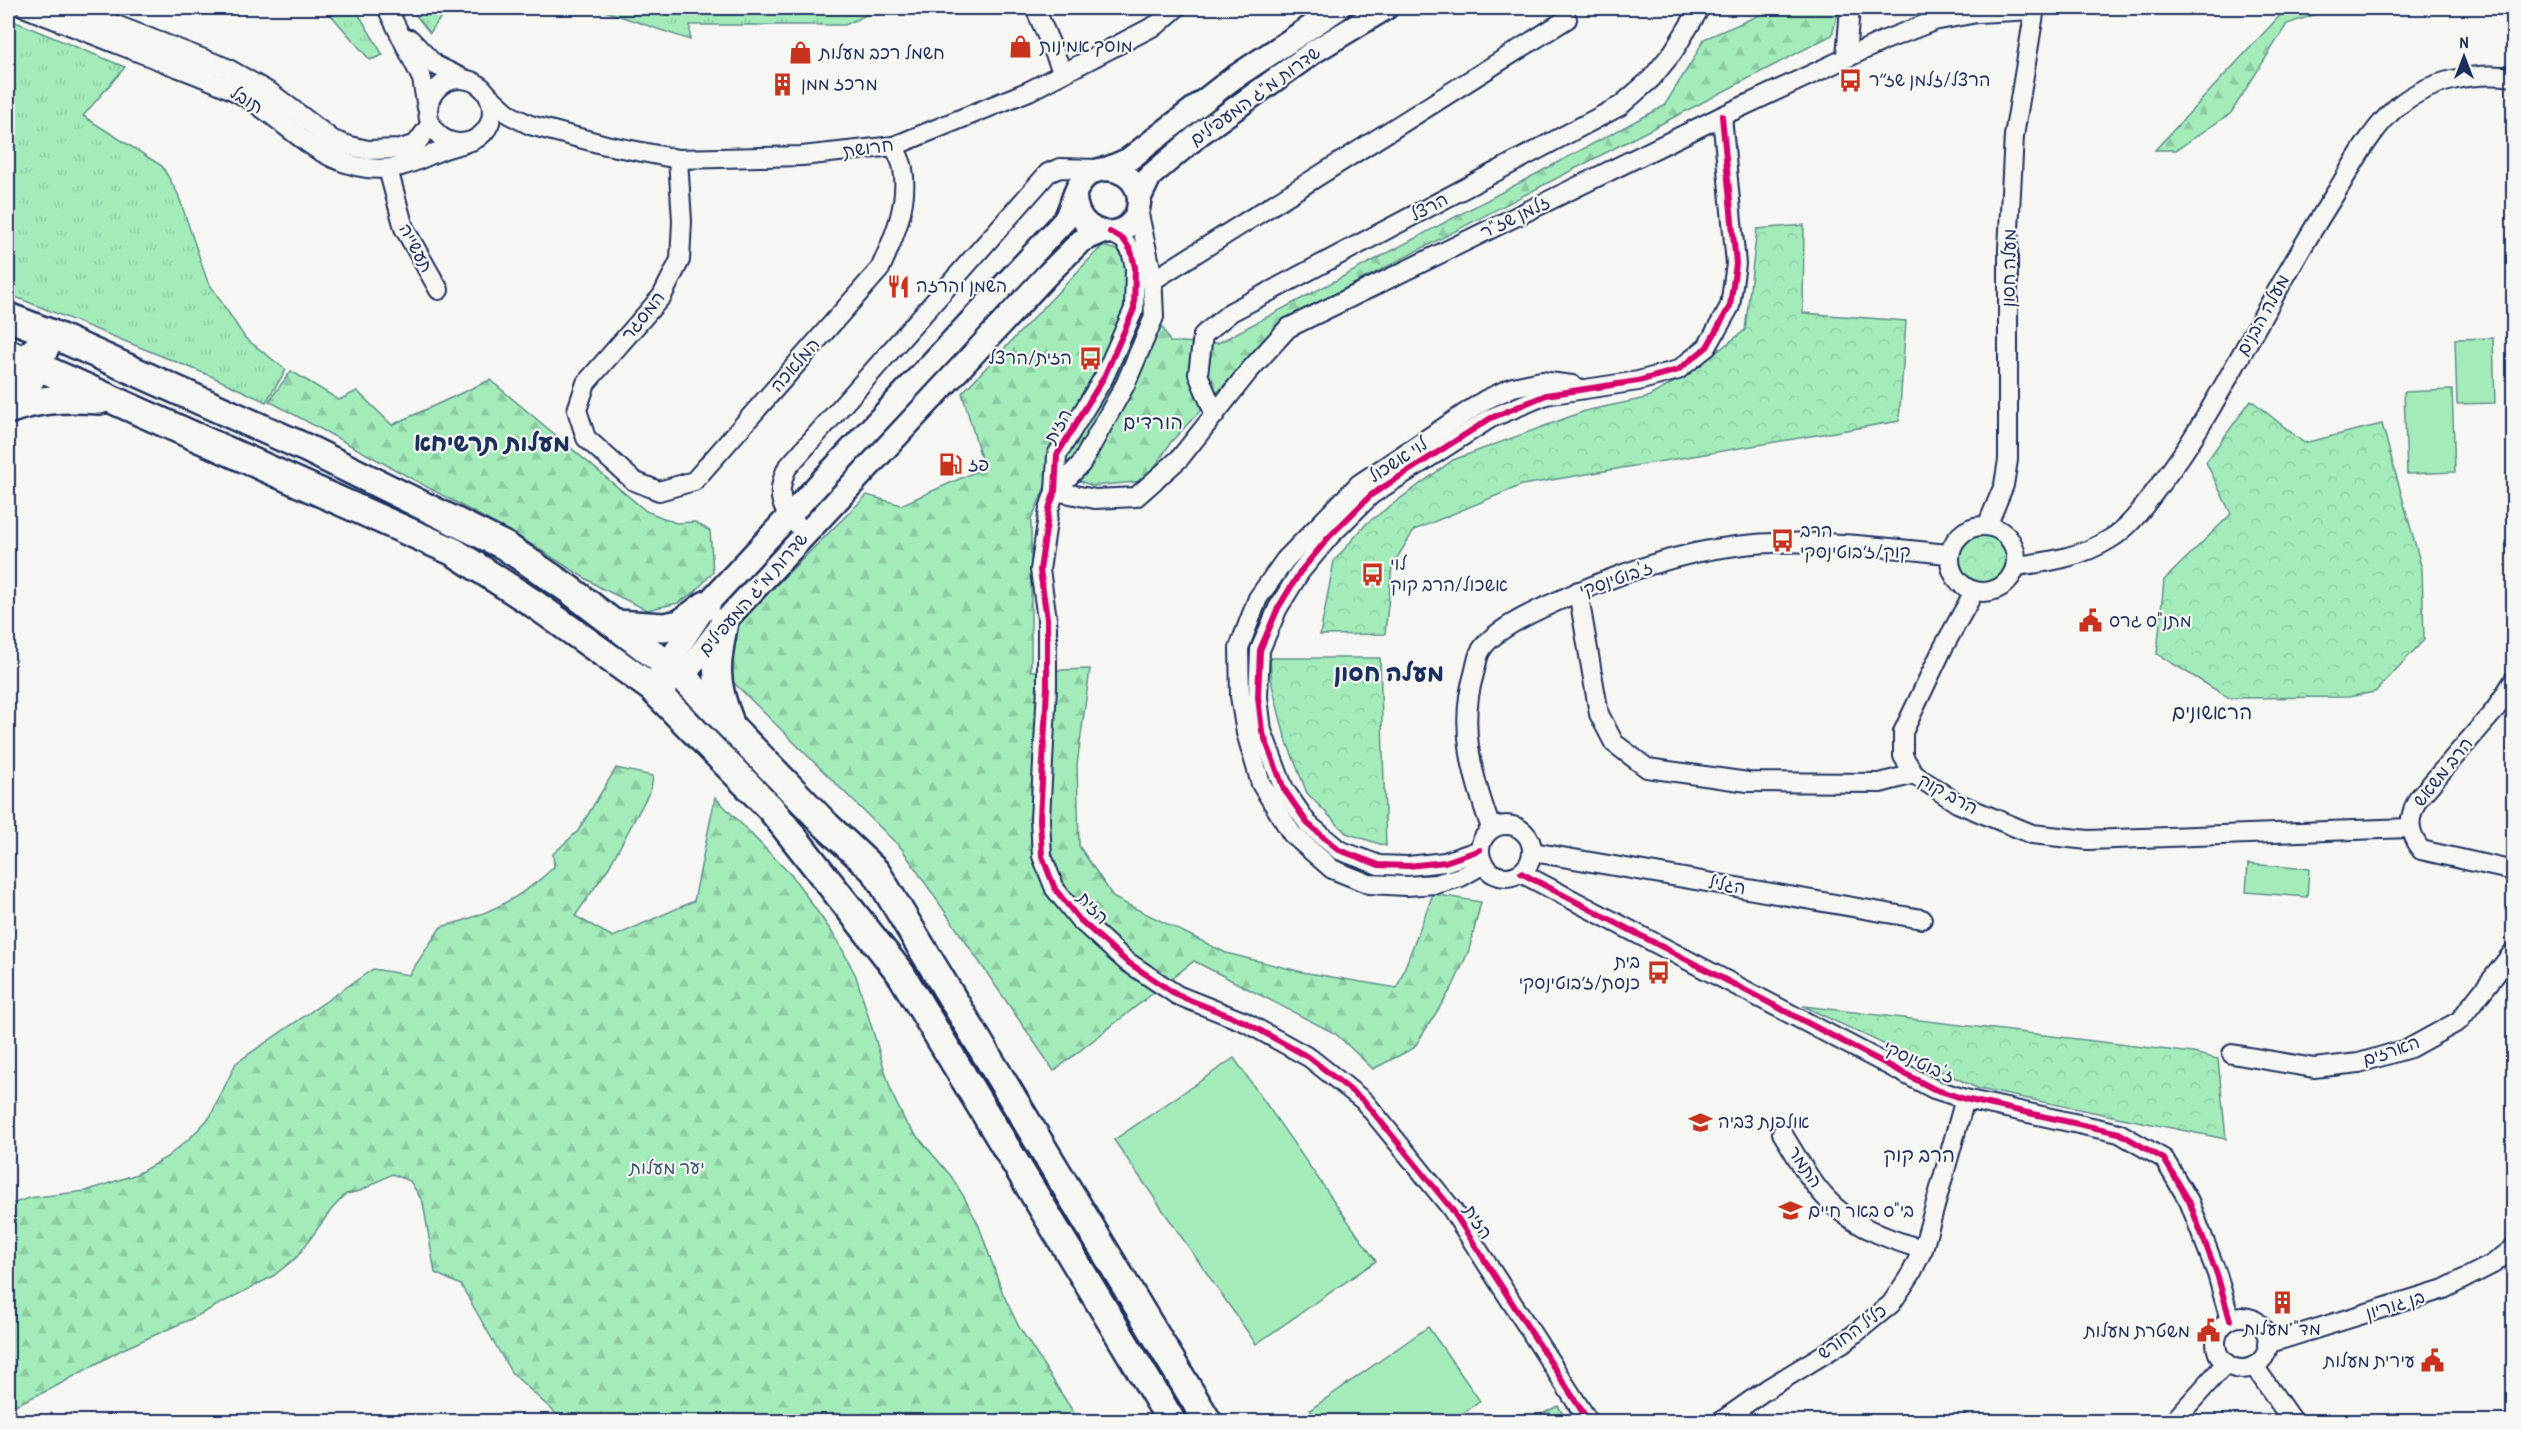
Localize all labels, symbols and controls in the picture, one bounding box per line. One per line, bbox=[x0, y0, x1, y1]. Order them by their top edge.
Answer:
north arrow bbox=[2434, 27, 2494, 87]
text: N bbox=[2460, 31, 2469, 53]
shop icon: מוסך אמינות bbox=[1008, 33, 1034, 59]
place label: מוסך אמינות bbox=[1039, 33, 1133, 58]
shop icon: חשמל רכב מעלות bbox=[788, 40, 814, 66]
place label: חשמל רכב מעלות bbox=[818, 40, 945, 65]
street label: שדרות מ"ג המעפילים bbox=[1184, 40, 1325, 152]
bus stop icon: הרצל/זלמן שז״ר bbox=[1838, 67, 1864, 93]
place label: הרצל/זלמן שז״ר bbox=[1869, 67, 1991, 92]
building icon: מרכז ממן bbox=[770, 71, 796, 97]
place label: מרכז ממן bbox=[801, 71, 878, 96]
street label: תובל bbox=[226, 80, 269, 119]
street label: חרושת bbox=[841, 132, 895, 163]
street label: הרצל bbox=[1405, 186, 1452, 227]
street label: זלמן שז"ר bbox=[1476, 189, 1554, 244]
street label: תעשייה bbox=[393, 219, 440, 277]
street label: מעלה חסון bbox=[1995, 228, 2022, 308]
street label: מעלה הבנים bbox=[2230, 270, 2295, 360]
restaurant icon: השמן והרזה bbox=[885, 273, 911, 299]
place label: השמן והרזה bbox=[916, 273, 1007, 298]
street label: המסגר bbox=[615, 286, 670, 346]
street label: המלאכה bbox=[764, 332, 825, 397]
place label: הזית/הרצל bbox=[988, 345, 1072, 370]
bus stop icon: הזית/הרצל bbox=[1077, 345, 1103, 371]
street label: הזית bbox=[1037, 404, 1078, 449]
district label: הורדים bbox=[1123, 408, 1183, 435]
district label: מעלות תרשיחא bbox=[414, 426, 570, 458]
street label: לוי אשכול bbox=[1363, 431, 1433, 488]
fuel station icon: פז bbox=[937, 452, 963, 478]
place label: פז bbox=[968, 452, 989, 477]
place label: הרב קוק/ז׳בוטינסקי bbox=[1800, 518, 1911, 564]
street label: שדרות מ"ג המעפילים bbox=[692, 527, 813, 661]
bus stop icon: הרב קוק/ז׳בוטינסקי bbox=[1769, 528, 1795, 554]
place label: לוי אשכול/הרב קוק bbox=[1390, 551, 1508, 597]
street label: ז'בוטינסקי bbox=[1576, 554, 1656, 603]
bus stop icon: לוי אשכול/הרב קוק bbox=[1359, 561, 1385, 587]
public building icon: מתנ"ס גרס bbox=[2078, 608, 2104, 634]
place label: מתנ"ס גרס bbox=[2109, 608, 2192, 633]
district label: מעלה חסון bbox=[1334, 656, 1444, 688]
district label: הראשונים bbox=[2172, 698, 2252, 725]
street label: הרב משאש bbox=[2407, 732, 2478, 812]
street label: הרב קוק bbox=[1914, 767, 1983, 820]
street label: הגליל bbox=[1706, 869, 1748, 900]
street label: הזית bbox=[1071, 885, 1115, 930]
place label: בית כנסת/ז׳בוטינסקי bbox=[1519, 949, 1640, 995]
bus stop icon: בית כנסת/ז׳בוטינסקי bbox=[1645, 959, 1671, 985]
street label: הארזים bbox=[2359, 1029, 2423, 1072]
street label: ז'בוטינסקי bbox=[1879, 1034, 1959, 1089]
school or university icon: אולפנת צביה bbox=[1687, 1109, 1713, 1135]
place label: אולפנת צביה bbox=[1718, 1109, 1809, 1134]
street label: התמר bbox=[1782, 1141, 1829, 1193]
district label: הרב קוק bbox=[1883, 1141, 1955, 1168]
park label: יער מעלות bbox=[628, 1155, 705, 1180]
school or university icon: בי"ס באר חיים bbox=[1777, 1198, 1803, 1224]
place label: בי"ס באר חיים bbox=[1808, 1198, 1914, 1223]
street label: הזית bbox=[1457, 1199, 1499, 1244]
street label: בן גוריון bbox=[2362, 1284, 2428, 1325]
building icon: מד" מעלות bbox=[2269, 1290, 2295, 1316]
street label: כליל החורש bbox=[1812, 1298, 1891, 1365]
place label: מד" מעלות bbox=[2242, 1316, 2321, 1341]
place label: משטרת מעלות bbox=[2083, 1318, 2190, 1343]
public building icon: משטרת מעלות bbox=[2195, 1318, 2221, 1344]
place label: עירית מעלות bbox=[2323, 1348, 2415, 1373]
public building icon: עירית מעלות bbox=[2420, 1348, 2446, 1374]

